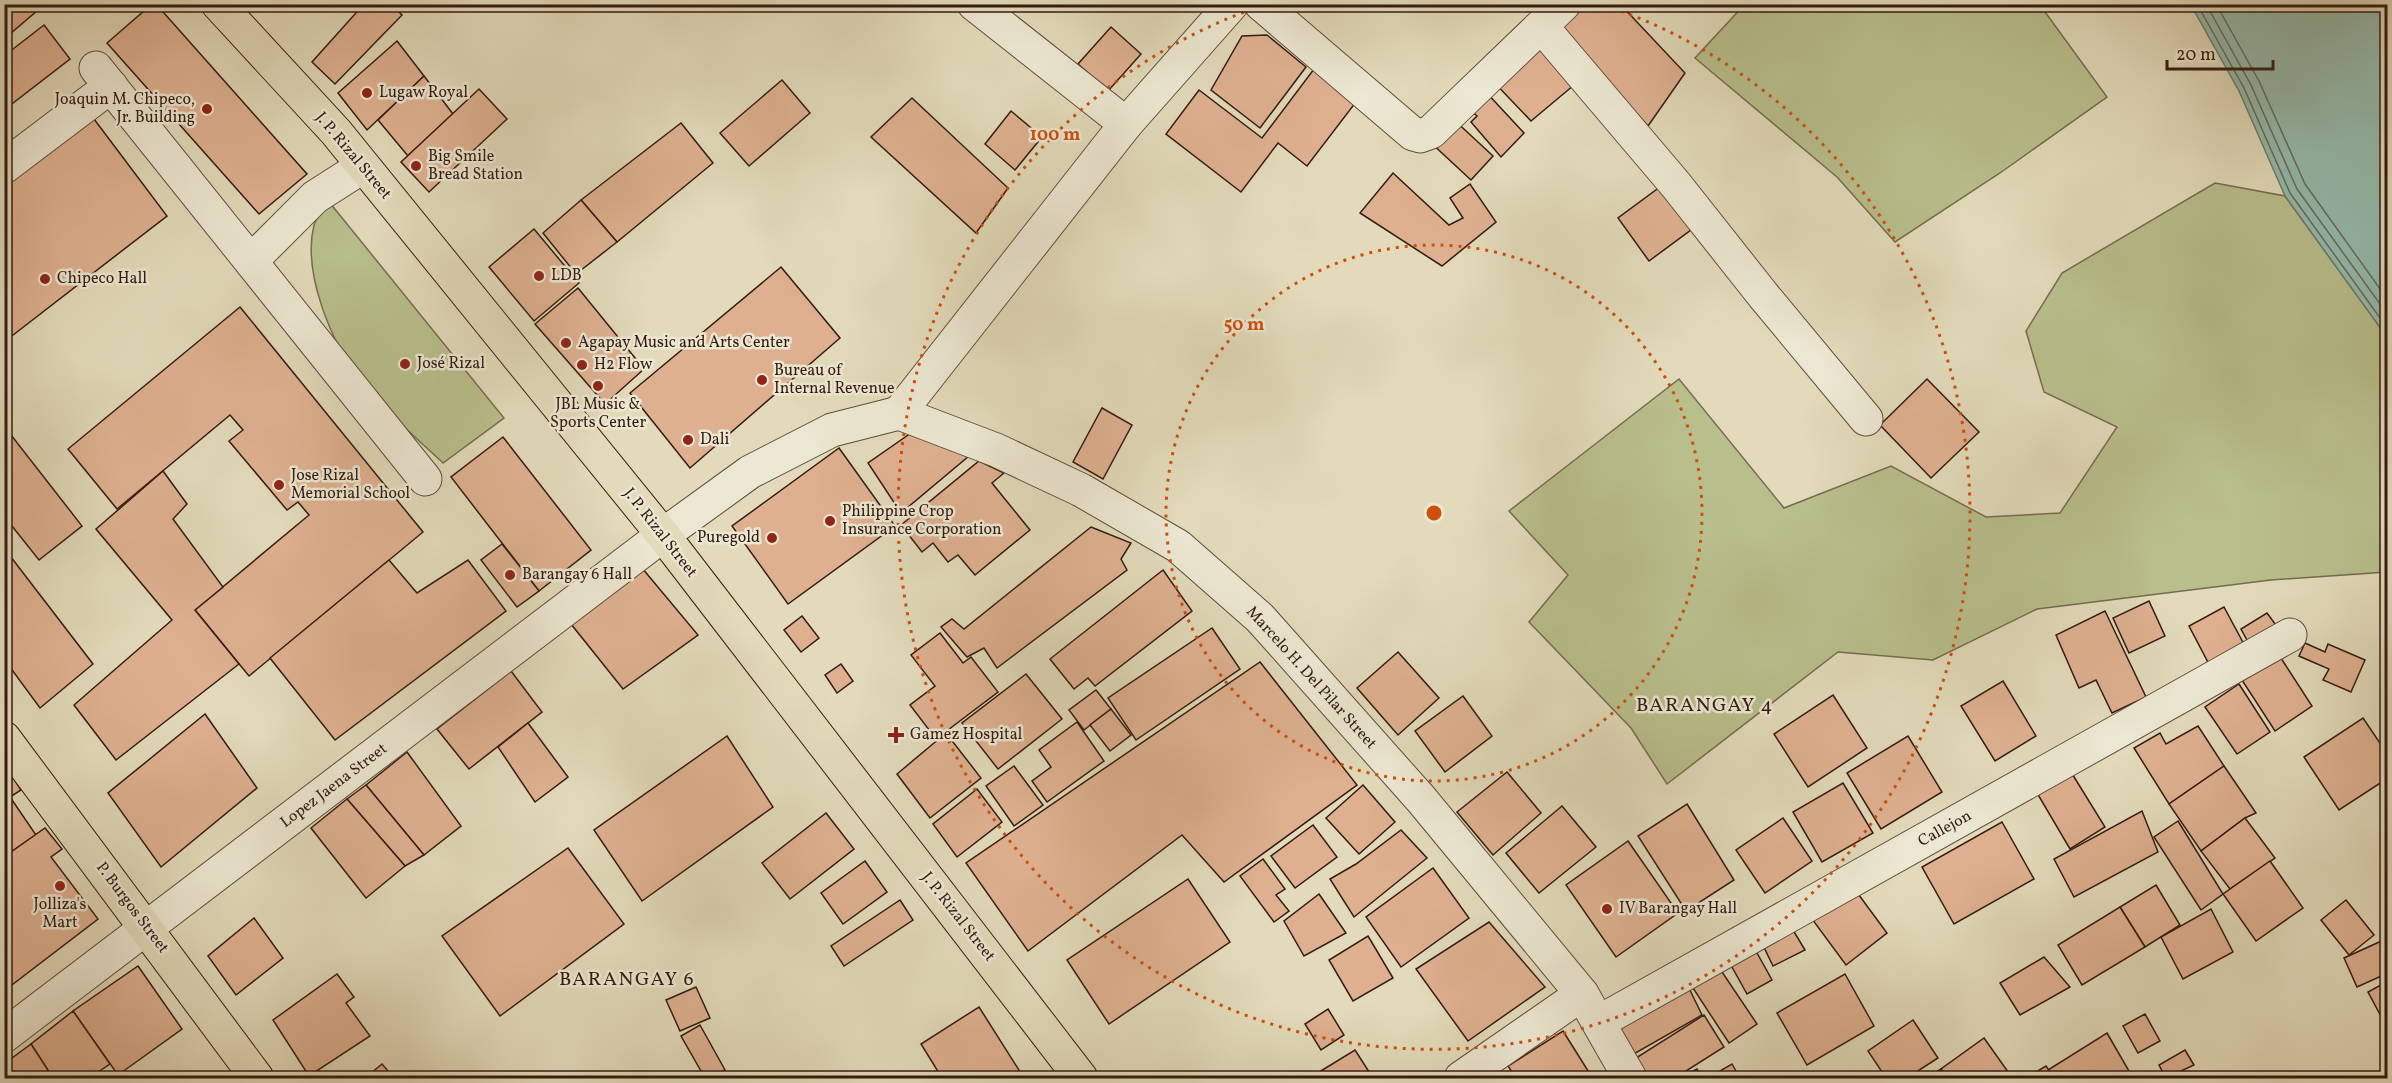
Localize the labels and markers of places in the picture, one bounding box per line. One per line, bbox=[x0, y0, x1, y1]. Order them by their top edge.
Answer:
place label: Lugaw Royal bbox=[379, 82, 468, 104]
marker: Lugaw Royal bbox=[360, 86, 374, 100]
place label: Joaquin M. Chipeco, Jr. Building bbox=[55, 89, 195, 129]
marker: Joaquin M. Chipeco, Jr. Building bbox=[200, 102, 214, 116]
place label: Big Smile Bread Station bbox=[428, 146, 523, 186]
marker: Big Smile Bread Station bbox=[409, 159, 423, 173]
place label: LDB bbox=[551, 265, 582, 287]
place label: Chipeco Hall bbox=[57, 268, 147, 290]
marker: LDB bbox=[532, 269, 546, 283]
marker: Chipeco Hall bbox=[38, 272, 52, 286]
place label: Agapay Music and Arts Center bbox=[578, 332, 790, 354]
marker: Agapay Music and Arts Center bbox=[559, 336, 573, 350]
place label: José Rizal bbox=[417, 353, 485, 375]
place label: H2 Flow bbox=[594, 354, 653, 376]
marker: José Rizal bbox=[398, 357, 412, 371]
marker: H2 Flow bbox=[575, 358, 589, 372]
place label: Bureau of Internal Revenue bbox=[774, 360, 895, 400]
marker: Bureau of Internal Revenue bbox=[755, 373, 769, 387]
marker: JBL Music & Sports Center bbox=[591, 379, 605, 393]
place label: JBL Music & Sports Center bbox=[550, 394, 646, 434]
place label: Dali bbox=[700, 429, 729, 451]
marker: Dali bbox=[681, 433, 695, 447]
place label: Jose Rizal Memorial School bbox=[291, 465, 410, 505]
marker: Jose Rizal Memorial School bbox=[272, 478, 286, 492]
place label: Philippine Crop Insurance Corporation bbox=[842, 501, 1002, 541]
centre of rings bbox=[1424, 503, 1444, 523]
marker: Philippine Crop Insurance Corporation bbox=[823, 514, 837, 528]
place label: Puregold bbox=[697, 527, 760, 549]
marker: Puregold bbox=[765, 531, 779, 545]
place label: Barangay 6 Hall bbox=[522, 564, 632, 586]
marker: Barangay 6 Hall bbox=[503, 568, 517, 582]
place label: Gamez Hospital bbox=[910, 724, 1023, 746]
marker: Gamez Hospital bbox=[887, 726, 905, 744]
marker: Jolliza's Mart bbox=[53, 879, 67, 893]
place label: Jolliza's Mart bbox=[34, 894, 87, 934]
place label: IV Barangay Hall bbox=[1619, 898, 1737, 920]
marker: IV Barangay Hall bbox=[1600, 902, 1614, 916]

